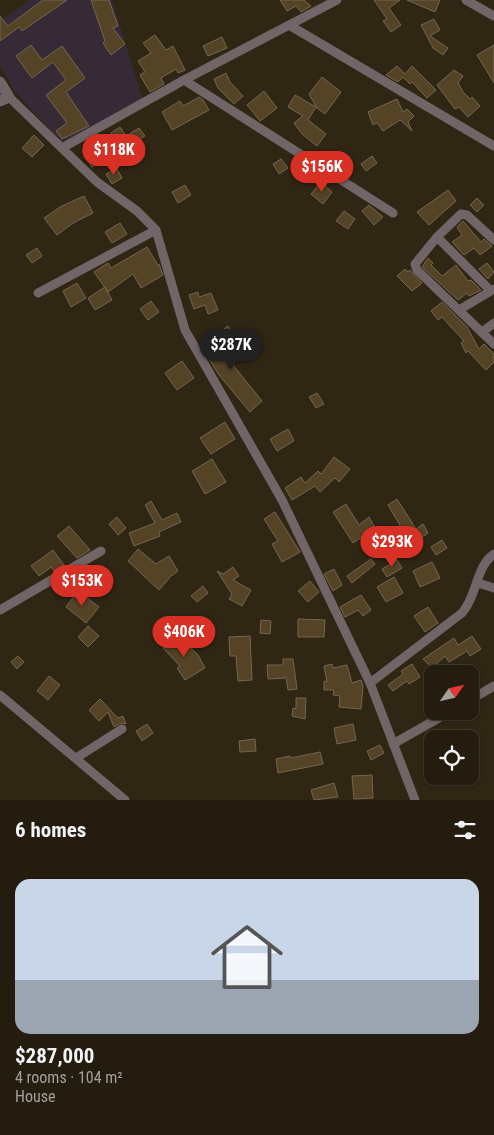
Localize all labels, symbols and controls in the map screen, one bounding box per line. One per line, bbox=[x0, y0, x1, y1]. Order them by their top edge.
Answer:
pin: $118K bbox=[79, 134, 149, 176]
text: $118K bbox=[93, 140, 135, 159]
pin: $156K bbox=[287, 150, 357, 193]
text: $156K bbox=[301, 157, 343, 176]
pin: $287K bbox=[196, 328, 266, 371]
text: $287K bbox=[210, 335, 252, 354]
pin: $293K bbox=[357, 526, 427, 568]
text: $293K bbox=[371, 532, 413, 551]
pin: $153K bbox=[47, 564, 117, 607]
text: $153K bbox=[61, 571, 103, 590]
pin: $406K bbox=[149, 616, 219, 658]
text: $406K bbox=[163, 622, 205, 641]
north arrow bbox=[424, 665, 479, 720]
map controls bbox=[424, 665, 479, 785]
button: locate bbox=[424, 730, 479, 785]
icon: filters bbox=[451, 816, 479, 844]
text: 6 homes bbox=[15, 818, 86, 842]
icon: home bbox=[202, 912, 292, 1002]
text: $287,000 bbox=[15, 1044, 94, 1068]
text: 4 rooms · 104 m² bbox=[15, 1068, 123, 1087]
text: House bbox=[15, 1087, 55, 1106]

